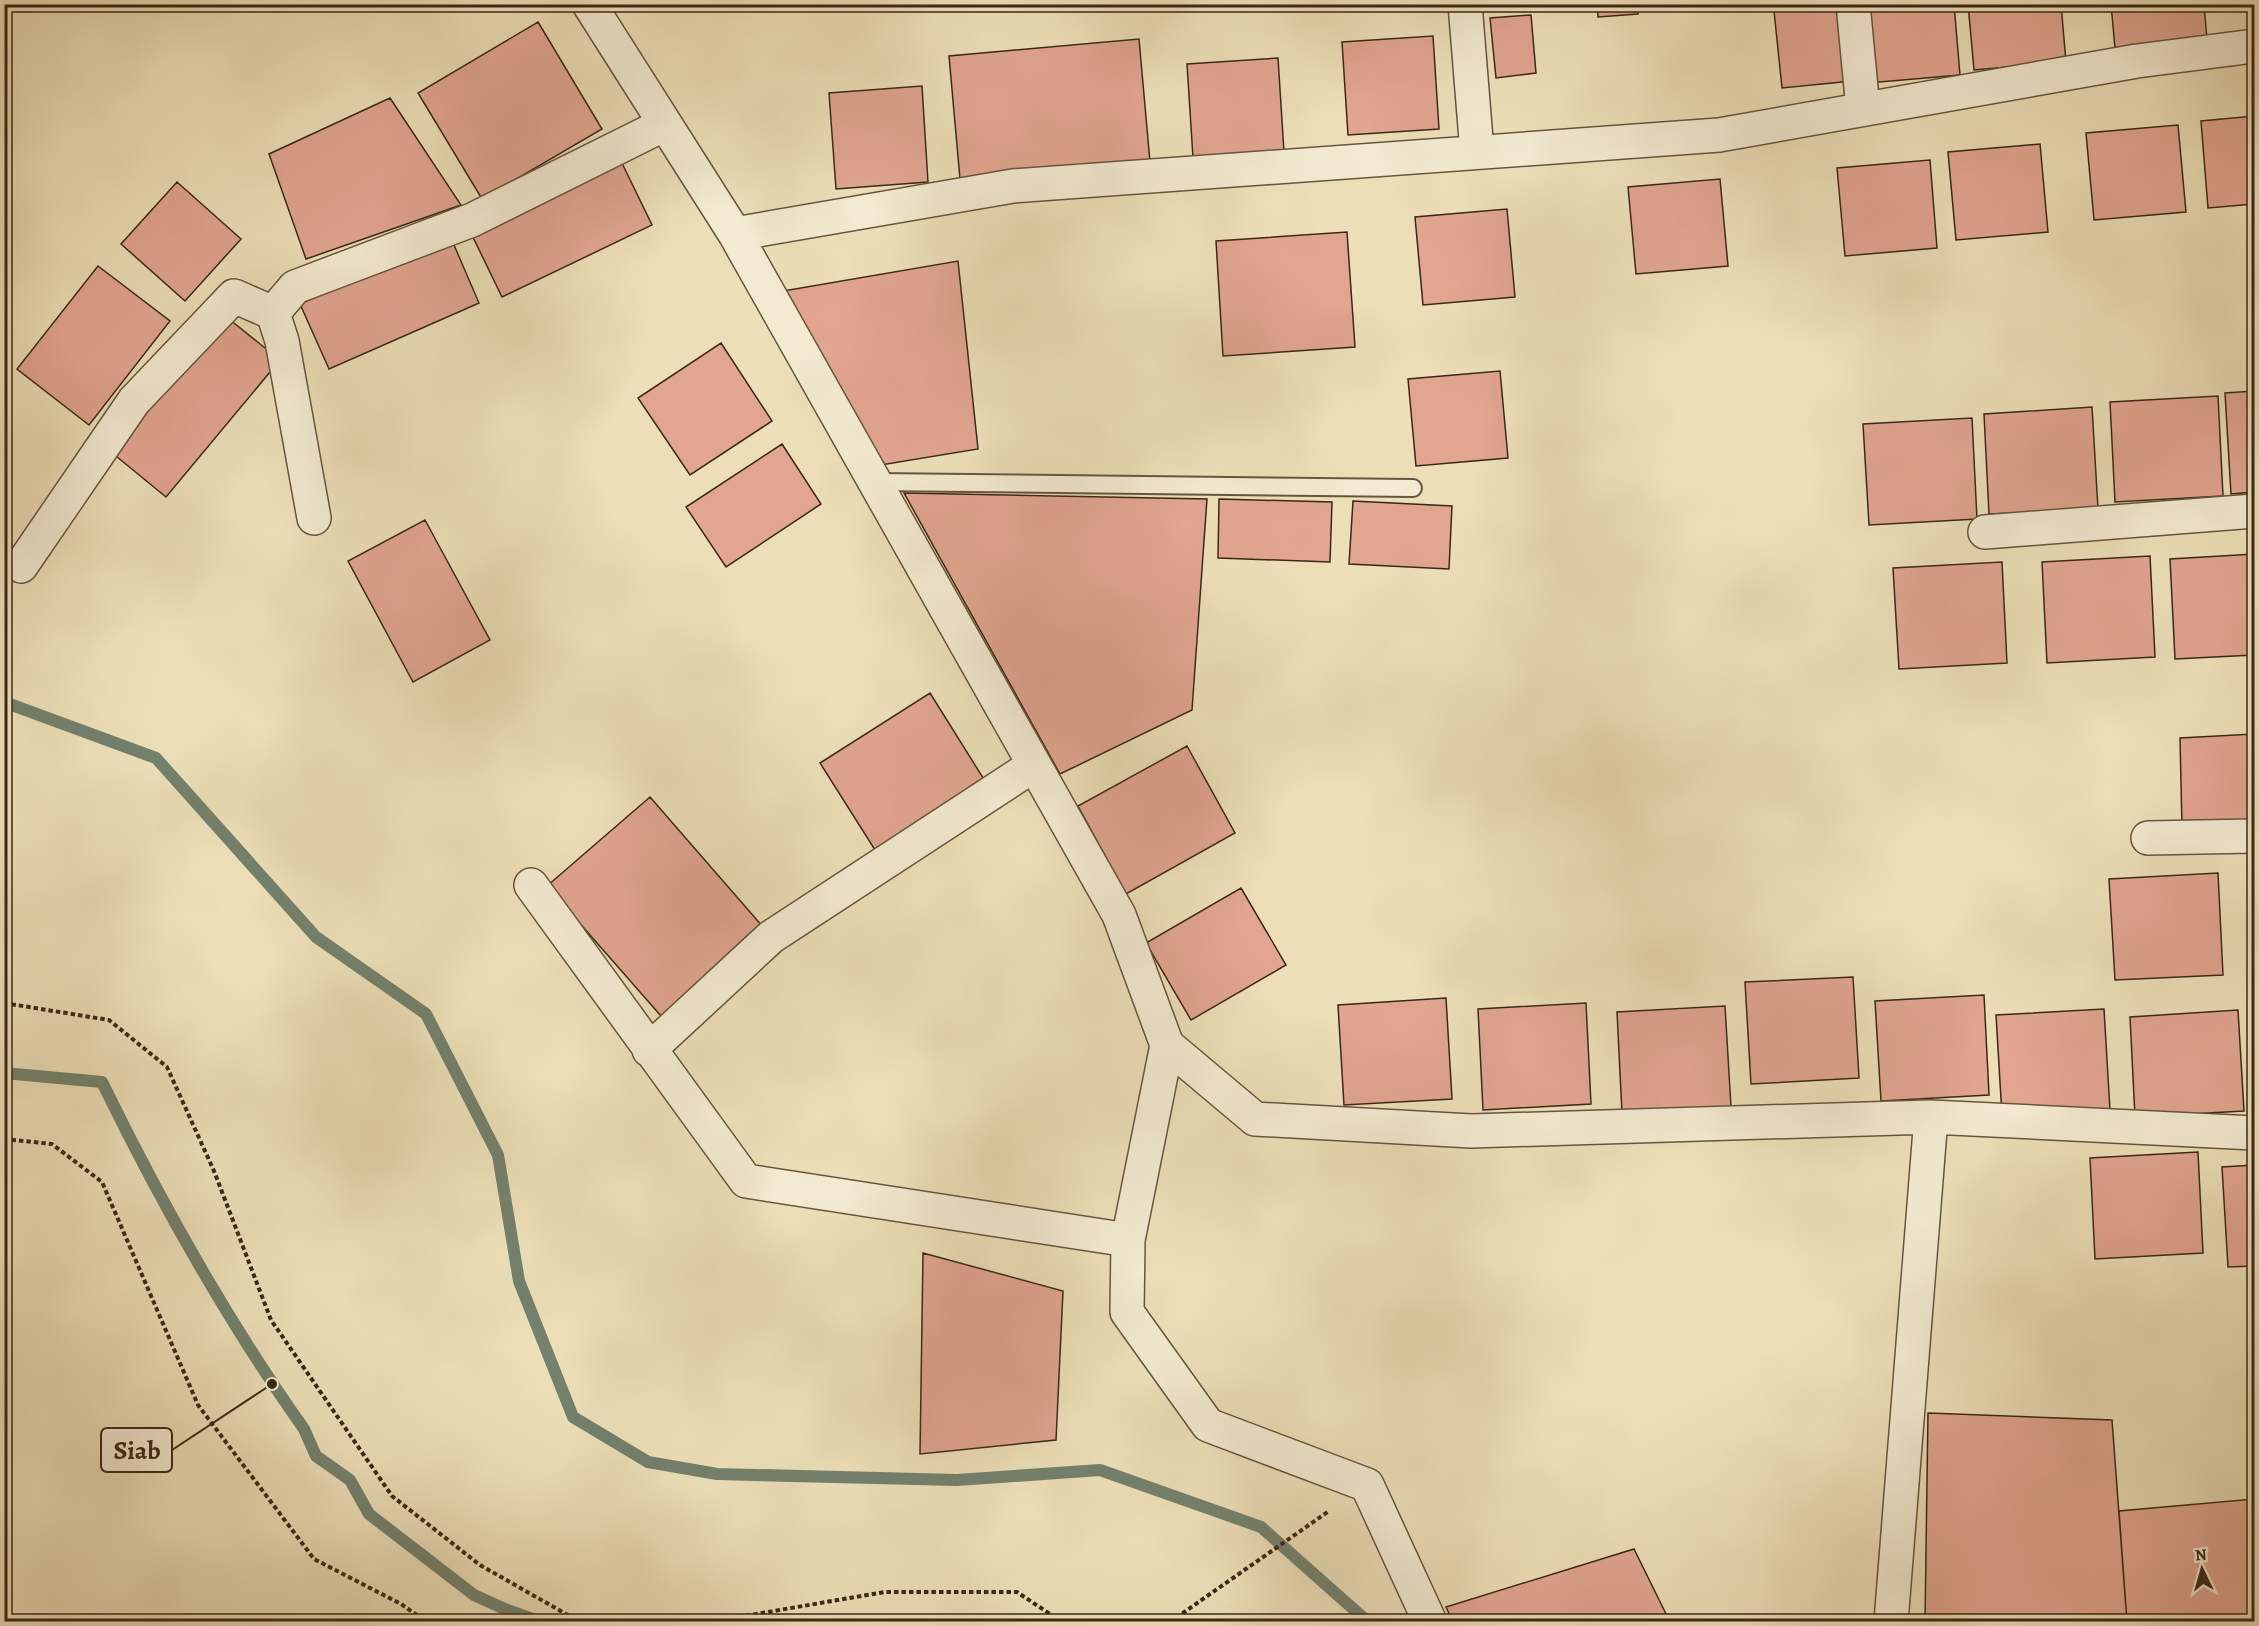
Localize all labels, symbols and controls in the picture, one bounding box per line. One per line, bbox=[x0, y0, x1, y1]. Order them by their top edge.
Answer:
callout: Siab bbox=[101, 1428, 172, 1472]
text: Siab bbox=[113, 1433, 161, 1468]
north arrow bbox=[2172, 1539, 2232, 1599]
text: N bbox=[2194, 1544, 2208, 1567]

